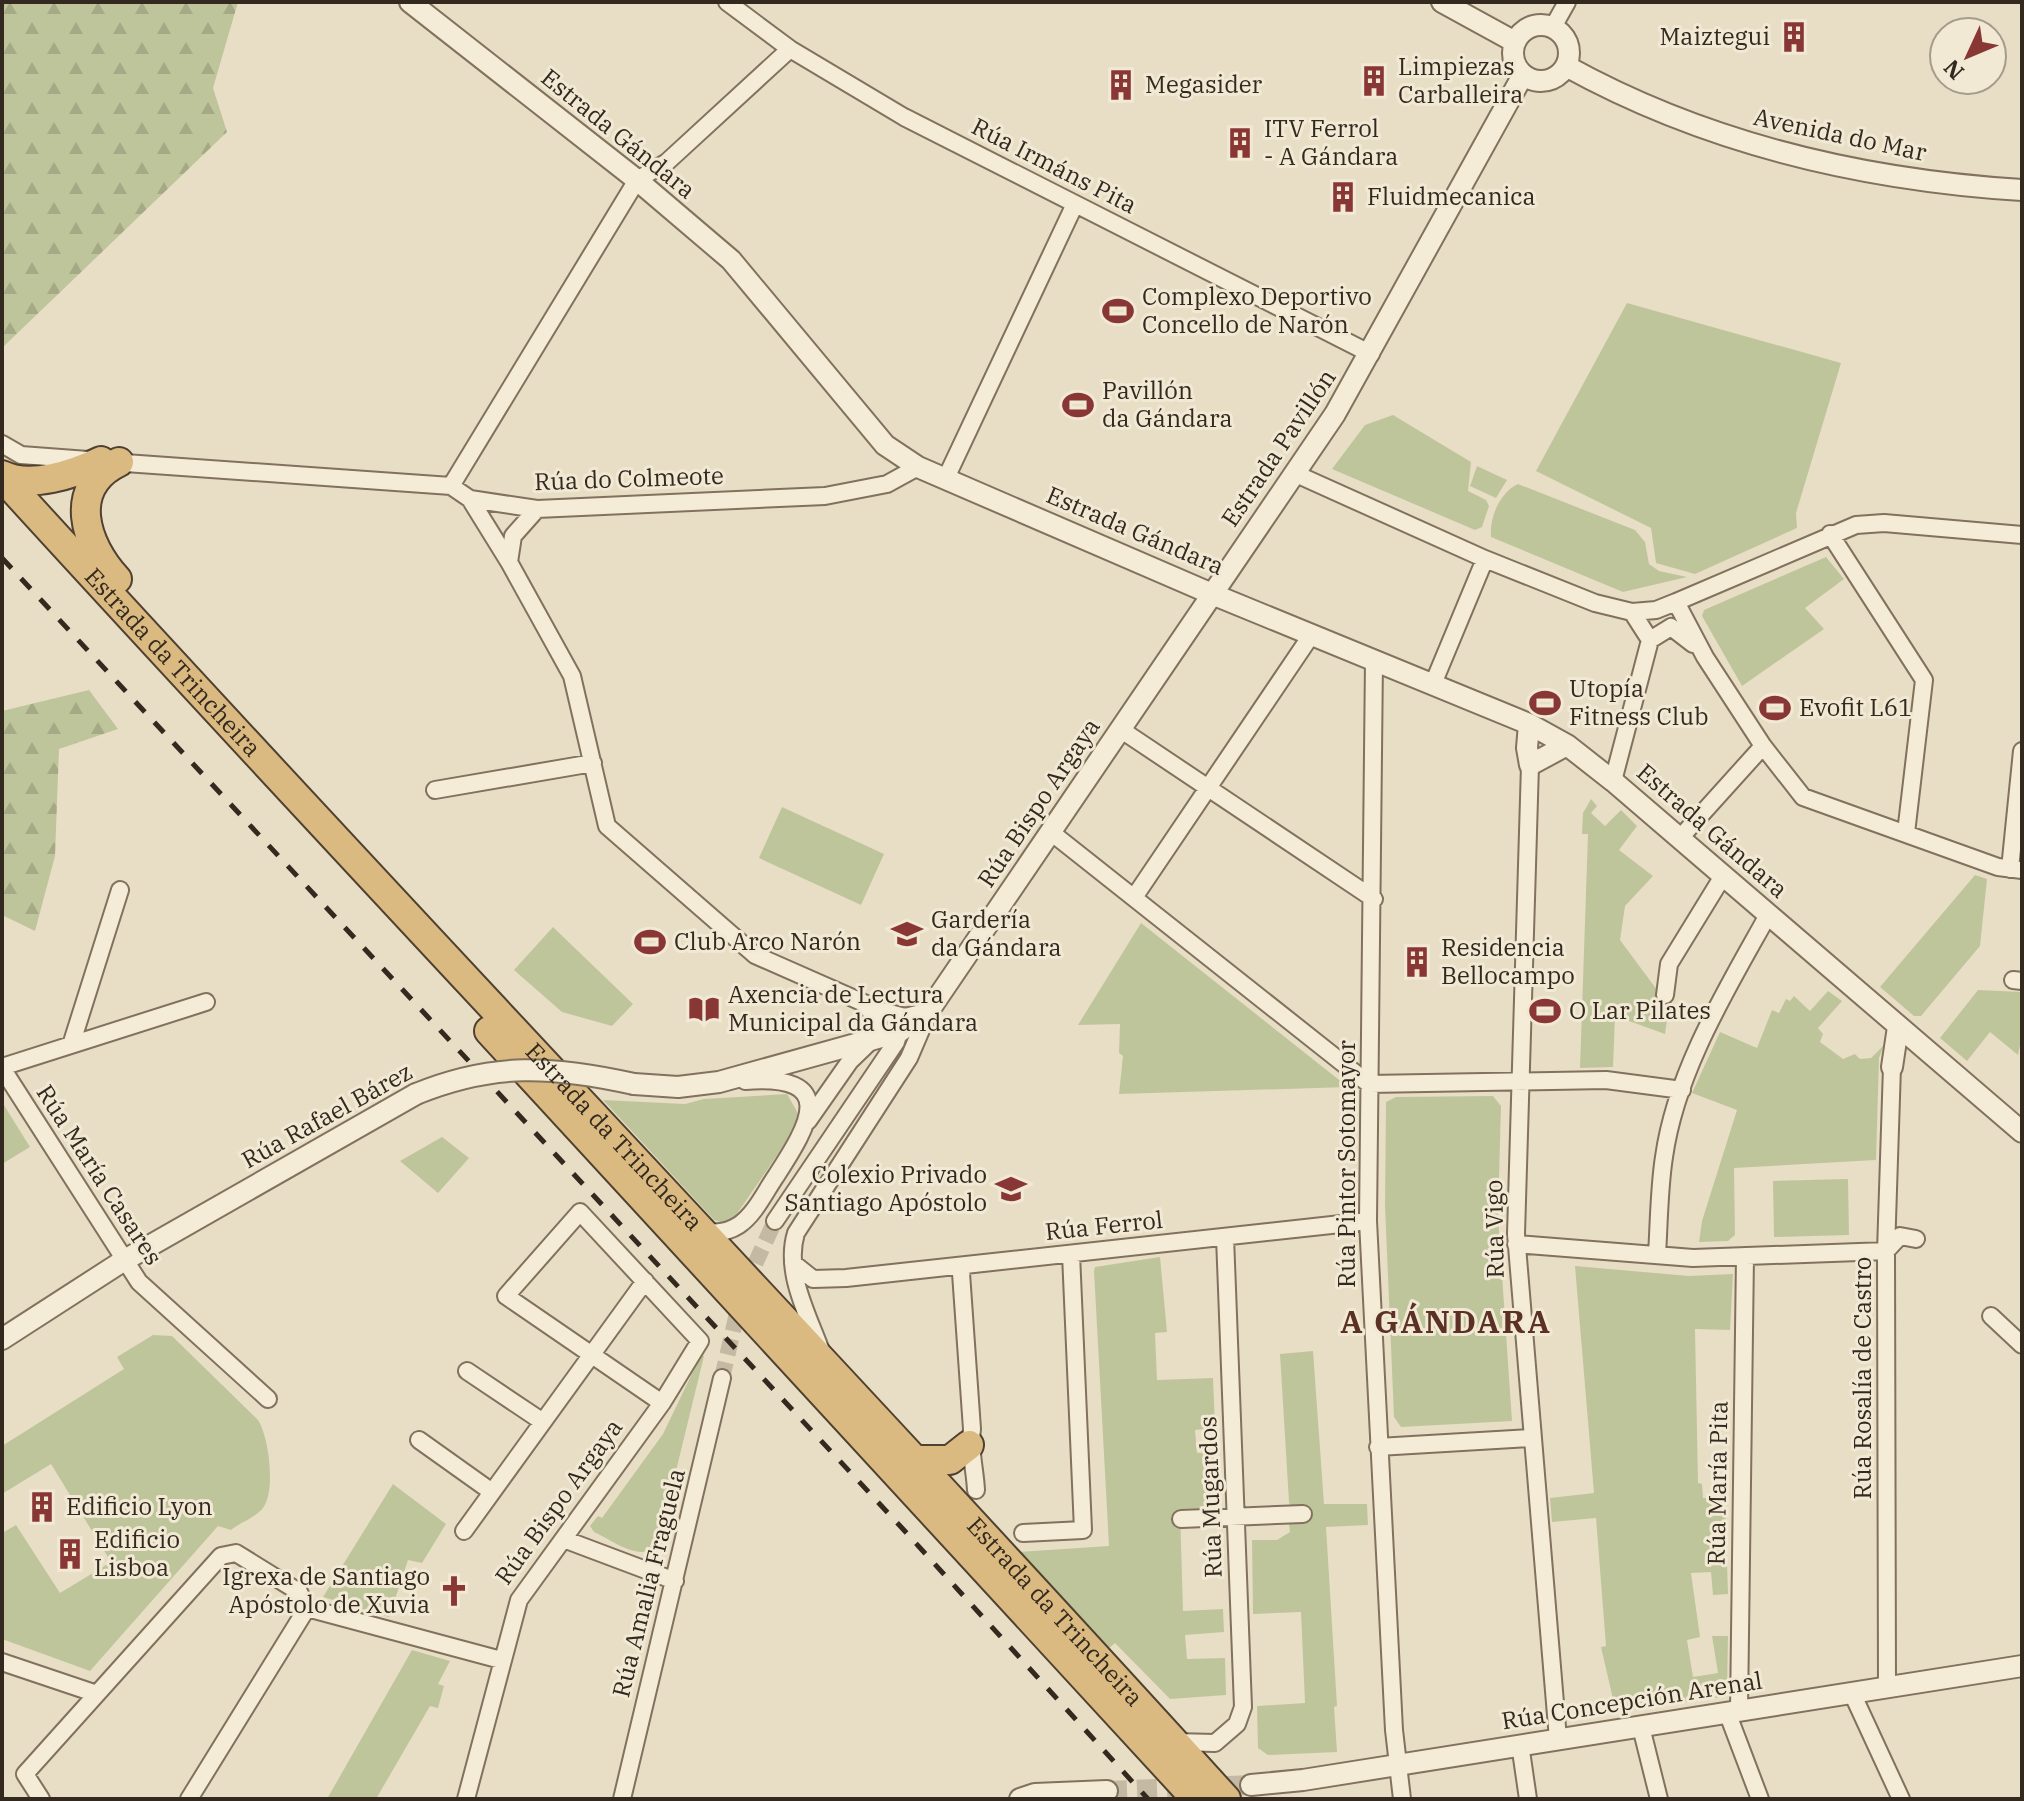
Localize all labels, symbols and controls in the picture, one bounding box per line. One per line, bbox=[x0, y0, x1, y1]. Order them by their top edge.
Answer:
north arrow bbox=[1928, 16, 2008, 96]
place label: Maiztegui bbox=[1659, 20, 1770, 52]
building icon: Maiztegui bbox=[1777, 20, 1811, 54]
place label: Limpiezas Carballeira bbox=[1398, 50, 1523, 110]
text: N bbox=[1937, 54, 1970, 87]
street label: Estrada Gándara bbox=[535, 61, 702, 205]
building icon: Limpiezas Carballeira bbox=[1357, 64, 1391, 98]
building icon: Megasider bbox=[1104, 68, 1138, 102]
place label: Megasider bbox=[1145, 68, 1263, 100]
street label: Avenida do Mar bbox=[1751, 100, 1930, 168]
street label: Rúa Irmáns Pita bbox=[966, 110, 1142, 220]
place label: ITV Ferrol - A Gándara bbox=[1264, 112, 1398, 172]
building icon: ITV Ferrol - A Gándara bbox=[1223, 126, 1257, 160]
building icon: Fluidmecanica bbox=[1326, 180, 1360, 214]
place label: Fluidmecanica bbox=[1367, 180, 1536, 212]
place label: Complexo Deportivo Concello de Narón bbox=[1142, 280, 1372, 340]
sports icon: Complexo Deportivo Concello de Narón bbox=[1101, 294, 1135, 328]
street label: Estrada Pavillón bbox=[1214, 362, 1343, 532]
place label: Pavillón da Gándara bbox=[1102, 374, 1233, 434]
sports icon: Pavillón da Gándara bbox=[1061, 388, 1095, 422]
street label: Rúa do Colmeote bbox=[534, 459, 724, 497]
street label: Estrada Gándara bbox=[1042, 478, 1229, 582]
street label: Estrada da Trincheira bbox=[78, 561, 268, 763]
place label: Utopía Fitness Club bbox=[1569, 672, 1709, 732]
sports icon: Utopía Fitness Club bbox=[1528, 686, 1562, 720]
sports icon: Evofit L61 bbox=[1758, 691, 1792, 725]
place label: Evofit L61 bbox=[1799, 691, 1913, 723]
street label: Rúa Bispo Argaya bbox=[970, 712, 1107, 893]
street label: Estrada Gándara bbox=[1631, 756, 1795, 905]
place label: Gardería da Gándara bbox=[931, 903, 1062, 963]
school or university icon: Gardería da Gándara bbox=[890, 917, 924, 951]
sports icon: Club Arco Narón bbox=[633, 925, 667, 959]
place label: Club Arco Narón bbox=[674, 925, 861, 957]
place label: Residencia Bellocampo bbox=[1441, 931, 1575, 991]
building icon: Residencia Bellocampo bbox=[1400, 945, 1434, 979]
place label: Axencia de Lectura Municipal da Gándara bbox=[728, 978, 978, 1038]
library icon: Axencia de Lectura Municipal da Gándara bbox=[687, 992, 721, 1026]
sports icon: O Lar Pilates bbox=[1528, 994, 1562, 1028]
place label: O Lar Pilates bbox=[1569, 994, 1711, 1026]
street label: Estrada da Trincheira bbox=[519, 1035, 710, 1237]
street label: Rúa Pintor Sotomayor bbox=[1330, 1040, 1362, 1288]
street label: Rúa Rafael Bárez bbox=[236, 1055, 418, 1175]
street label: Rúa María Casares bbox=[30, 1078, 170, 1271]
place label: Colexio Privado Santiago Apóstolo bbox=[784, 1158, 987, 1218]
school or university icon: Colexio Privado Santiago Apóstolo bbox=[994, 1172, 1028, 1206]
street label: Rúa Vigo bbox=[1477, 1179, 1511, 1279]
street label: Rúa Ferrol bbox=[1043, 1203, 1164, 1247]
street label: Rúa Rosalía de Castro bbox=[1846, 1257, 1878, 1499]
district label: A GÁNDARA bbox=[1340, 1300, 1552, 1342]
street label: Rúa María Pita bbox=[1700, 1400, 1734, 1566]
street label: Rúa Bispo Argaya bbox=[487, 1412, 629, 1591]
street label: Rúa Mugardos bbox=[1191, 1416, 1229, 1578]
street label: Rúa Amalia Fraguela bbox=[604, 1465, 692, 1700]
building icon: Edificio Lyon bbox=[25, 1490, 59, 1524]
place label: Edificio Lyon bbox=[66, 1490, 213, 1522]
street label: Estrada da Trincheira bbox=[960, 1510, 1151, 1713]
place label: Edificio Lisboa bbox=[94, 1523, 180, 1583]
building icon: Edificio Lisboa bbox=[53, 1537, 87, 1571]
place label: Igrexa de Santiago Apóstolo de Xuvia bbox=[222, 1560, 430, 1620]
church icon: Igrexa de Santiago Apóstolo de Xuvia bbox=[437, 1574, 471, 1608]
street label: Rúa Concepción Arenal bbox=[1499, 1664, 1765, 1736]

